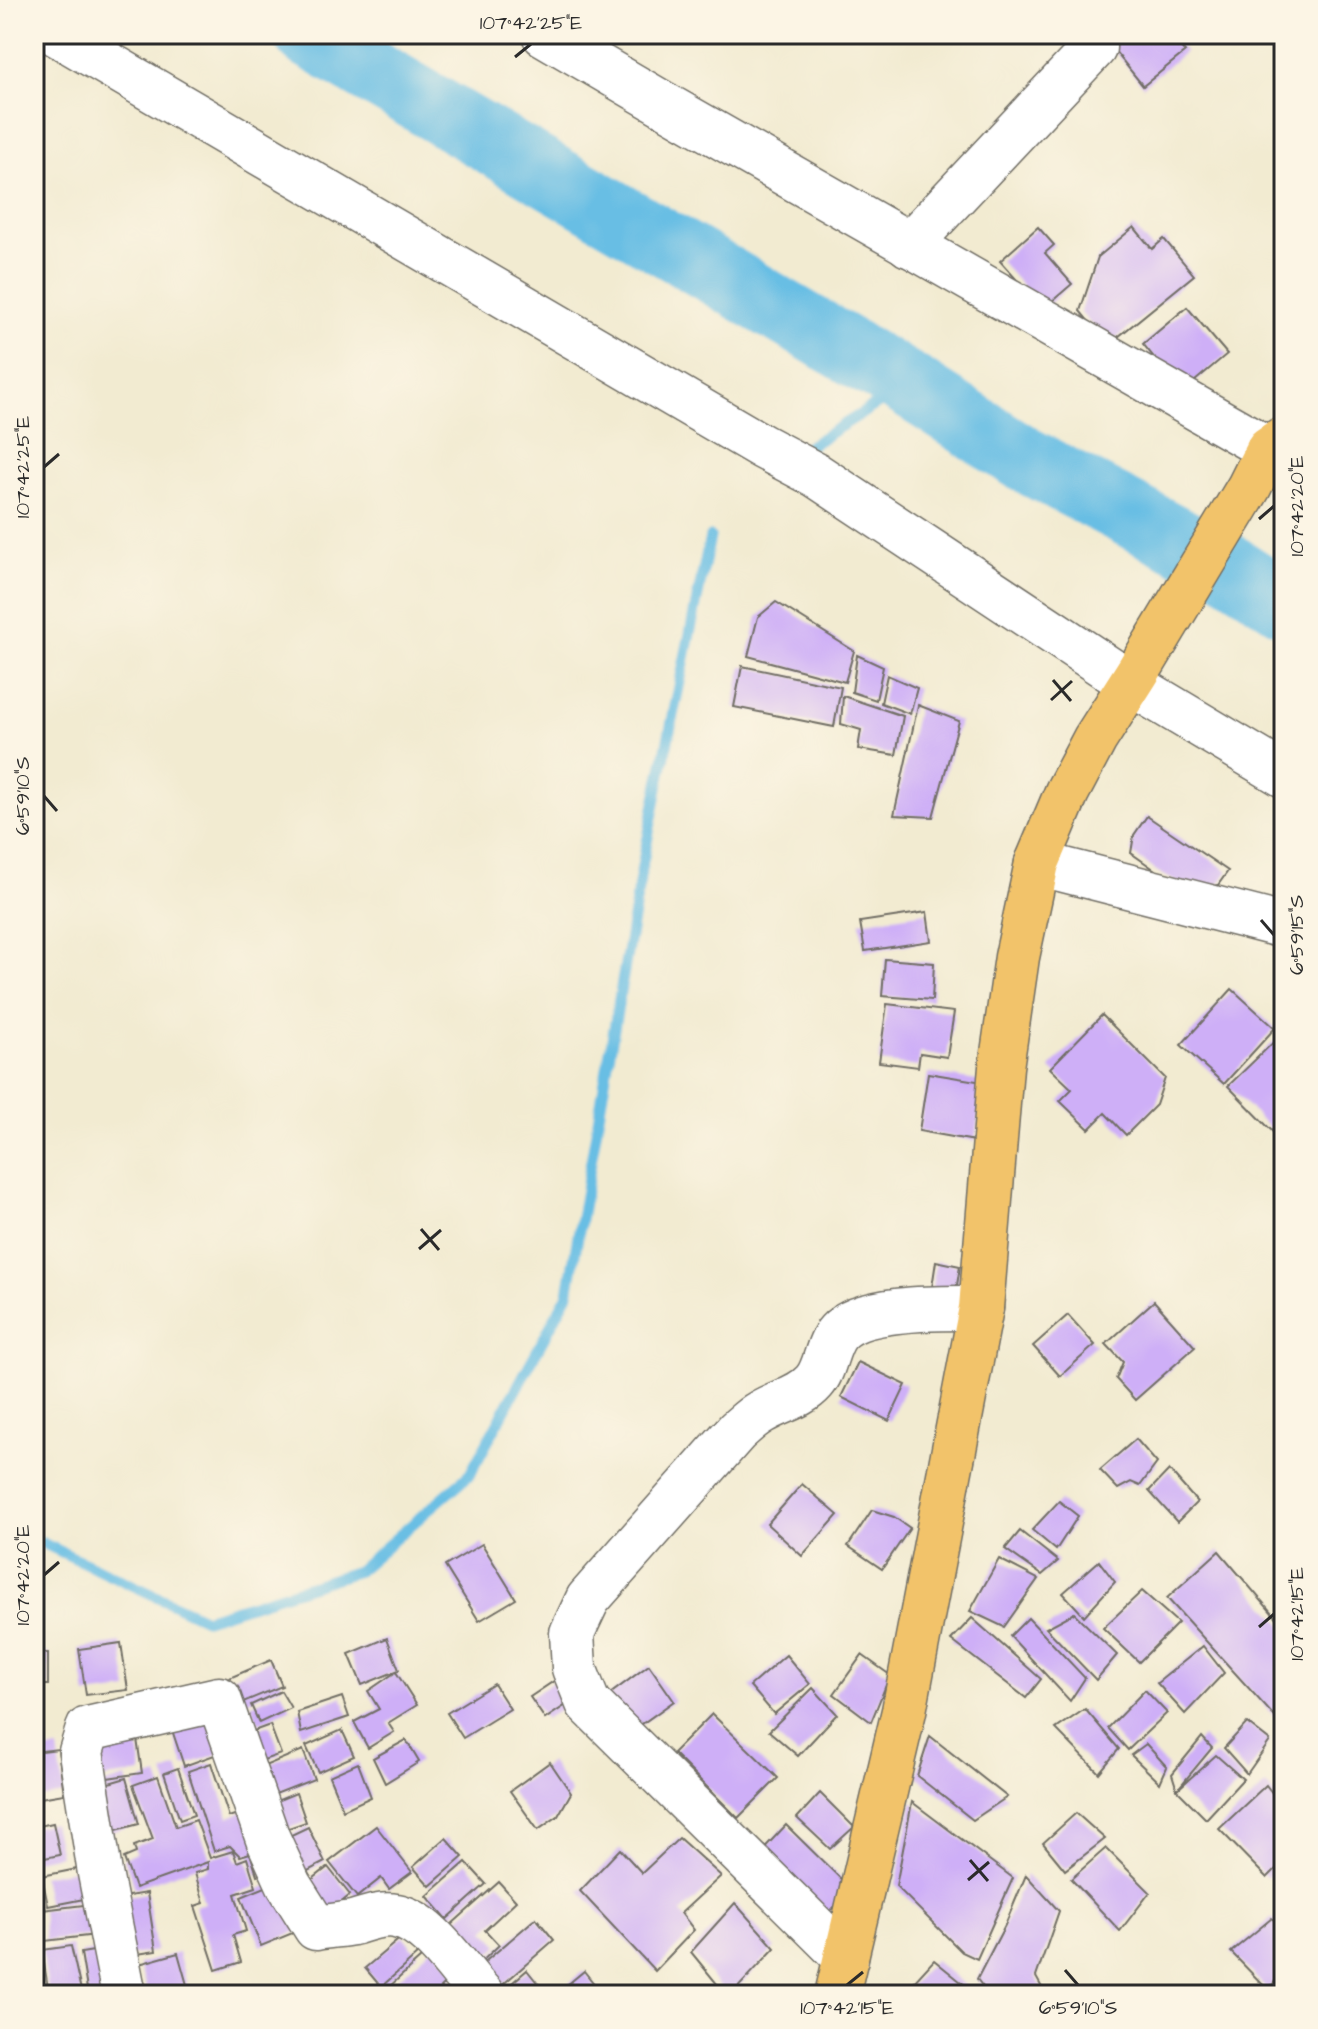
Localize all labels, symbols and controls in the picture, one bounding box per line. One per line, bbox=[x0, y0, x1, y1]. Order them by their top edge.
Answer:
text: 107°42'25"E bbox=[480, 9, 582, 37]
text: 107°42'25"E bbox=[9, 416, 37, 518]
text: 107°42'20"E bbox=[1283, 455, 1311, 556]
text: 6°59'10"S bbox=[9, 757, 37, 835]
text: 6°59'15"S bbox=[1283, 895, 1311, 975]
text: 107°42'20"E bbox=[9, 1524, 37, 1625]
text: 107°42'15"E bbox=[1283, 1567, 1311, 1661]
text: 107°42'15"E bbox=[800, 1994, 894, 2022]
text: 6°59'10"S bbox=[1039, 1994, 1117, 2022]

